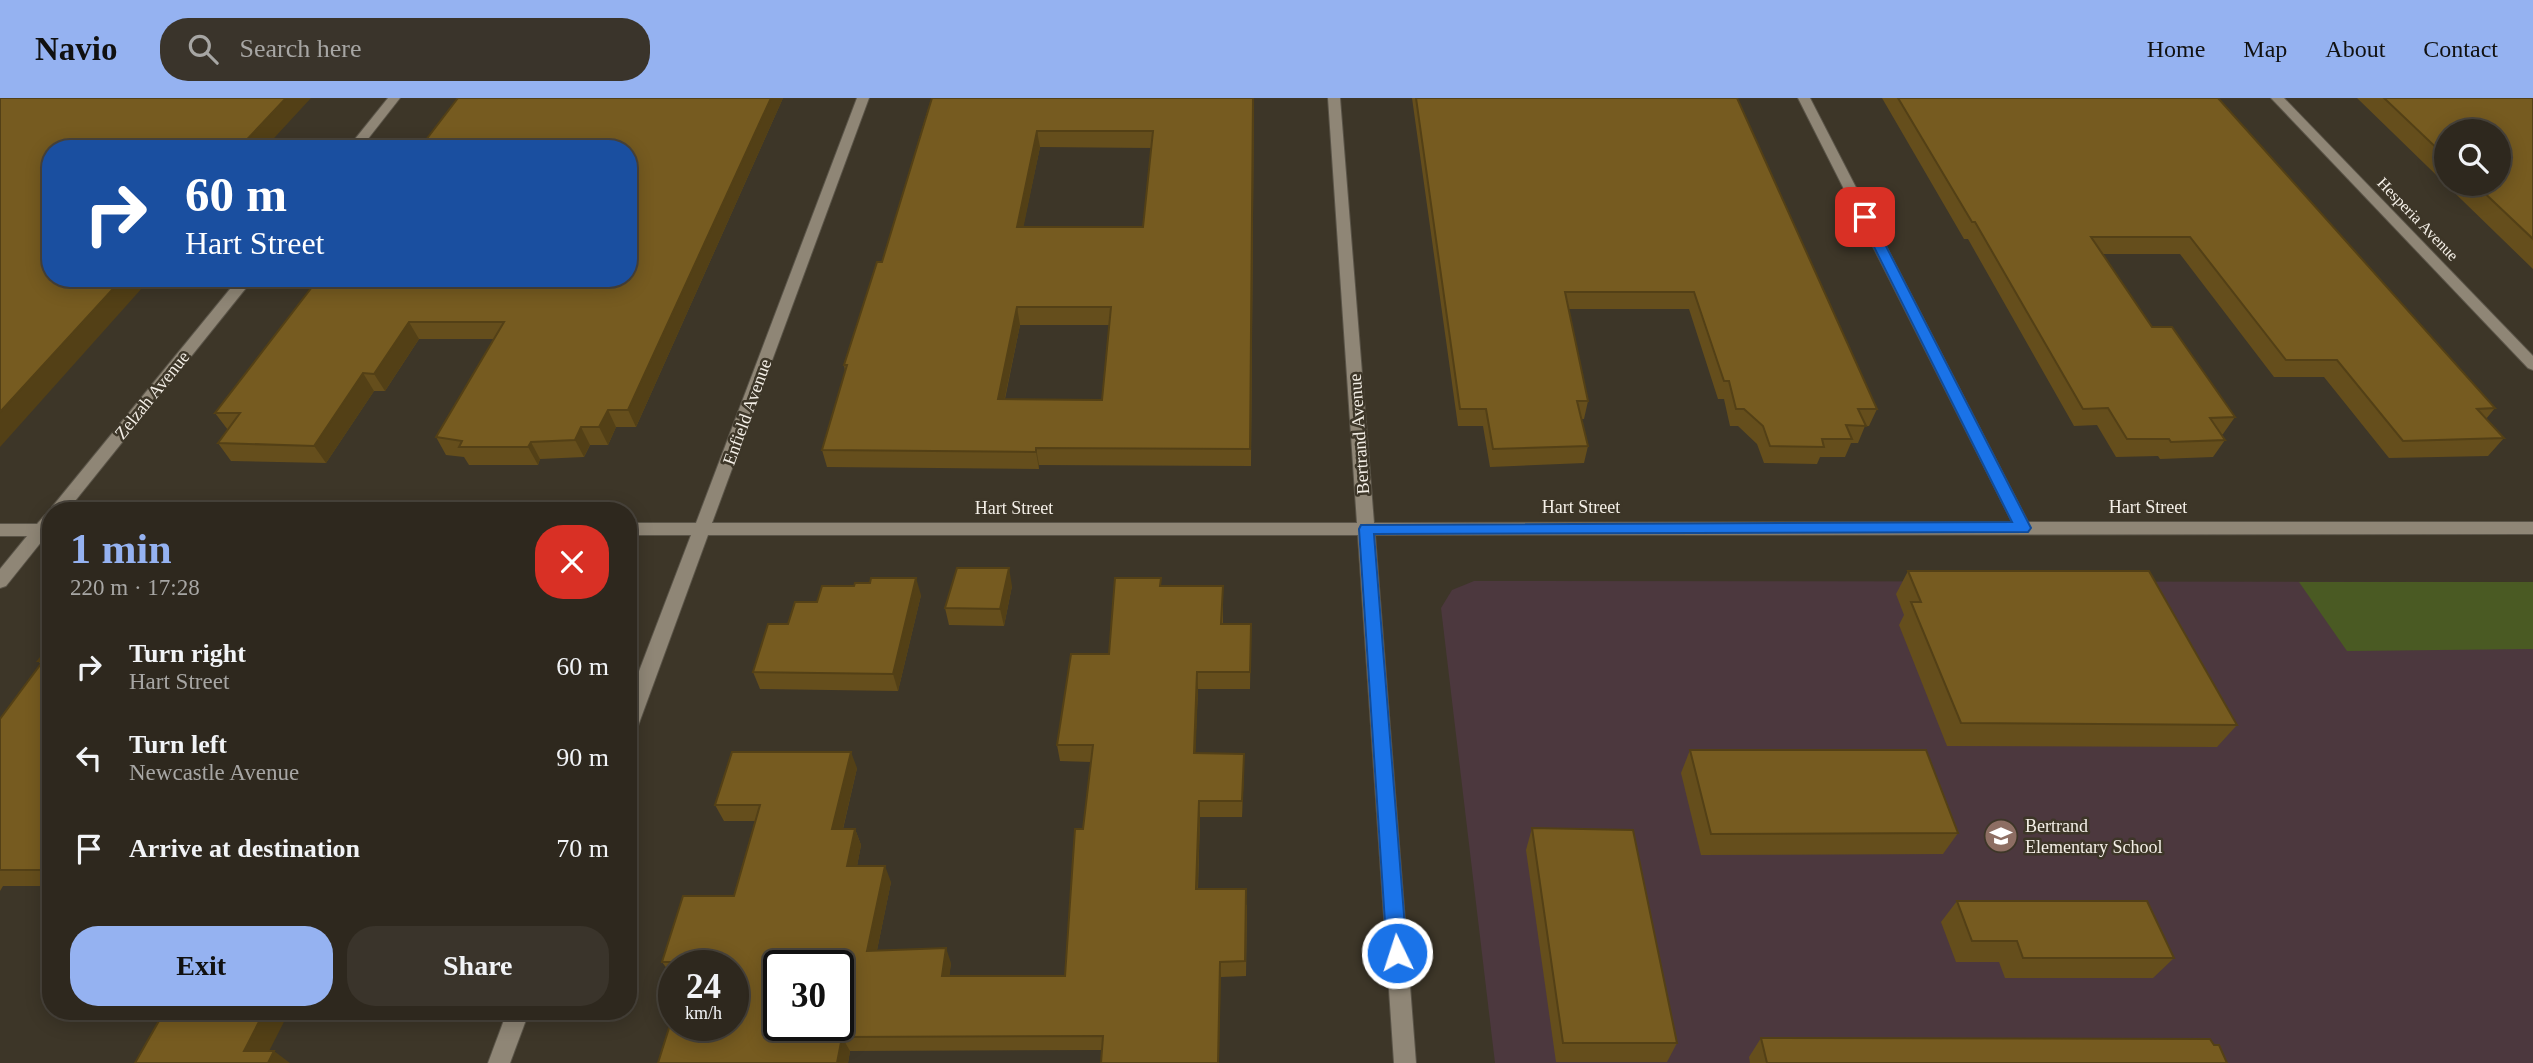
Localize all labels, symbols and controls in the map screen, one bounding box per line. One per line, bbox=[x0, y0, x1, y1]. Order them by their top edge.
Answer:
search box bbox=[160, 18, 650, 81]
icon: search bbox=[184, 30, 222, 68]
text: Navio bbox=[35, 31, 118, 67]
text: Search here bbox=[240, 34, 361, 63]
text: Home bbox=[2147, 36, 2205, 62]
text: Map bbox=[2243, 36, 2287, 62]
text: About bbox=[2325, 36, 2385, 62]
text: Contact bbox=[2423, 36, 2498, 62]
map controls bbox=[2434, 119, 2511, 196]
button: search bbox=[2434, 119, 2511, 196]
text: 60 m bbox=[185, 167, 287, 222]
icon: right bbox=[70, 168, 161, 259]
street label: Hesperia Avenue bbox=[2373, 174, 2462, 265]
pin bbox=[1835, 187, 1895, 247]
icon: arrive bbox=[1846, 198, 1884, 236]
text: Hart Street bbox=[185, 225, 325, 261]
street label: Zelzah Avenue bbox=[111, 347, 193, 443]
street label: Enfield Avenue bbox=[719, 356, 775, 468]
street label: Bertrand Avenue bbox=[1345, 373, 1373, 495]
street label: Hart Street bbox=[1542, 497, 1620, 517]
street label: Hart Street bbox=[2109, 497, 2187, 517]
street label: Hart Street bbox=[975, 498, 1053, 518]
button: close bbox=[535, 525, 609, 599]
text: 1 min bbox=[70, 526, 172, 572]
text: 220 m · 17:28 bbox=[70, 575, 200, 600]
text: Turn right bbox=[129, 639, 246, 668]
icon: right bbox=[70, 648, 108, 686]
text: 60 m bbox=[556, 652, 609, 681]
text: Hart Street bbox=[129, 669, 229, 694]
text: Turn left bbox=[129, 730, 227, 759]
icon: left bbox=[70, 739, 108, 777]
text: 90 m bbox=[556, 743, 609, 772]
text: Newcastle Avenue bbox=[129, 760, 299, 785]
place label: Bertrand Elementary School bbox=[2025, 816, 2162, 857]
school or university icon: Bertrand Elementary School bbox=[1982, 817, 2020, 855]
icon: arrive bbox=[70, 830, 108, 868]
text: Arrive at destination bbox=[129, 834, 360, 863]
text: 70 m bbox=[556, 834, 609, 863]
position arrow bbox=[1360, 916, 1434, 990]
button: Exit bbox=[70, 926, 333, 1006]
button: Share bbox=[347, 926, 609, 1006]
speed limit sign: 30 bbox=[763, 950, 854, 1041]
text: 24 bbox=[686, 967, 721, 1006]
text: km/h bbox=[685, 1003, 722, 1023]

